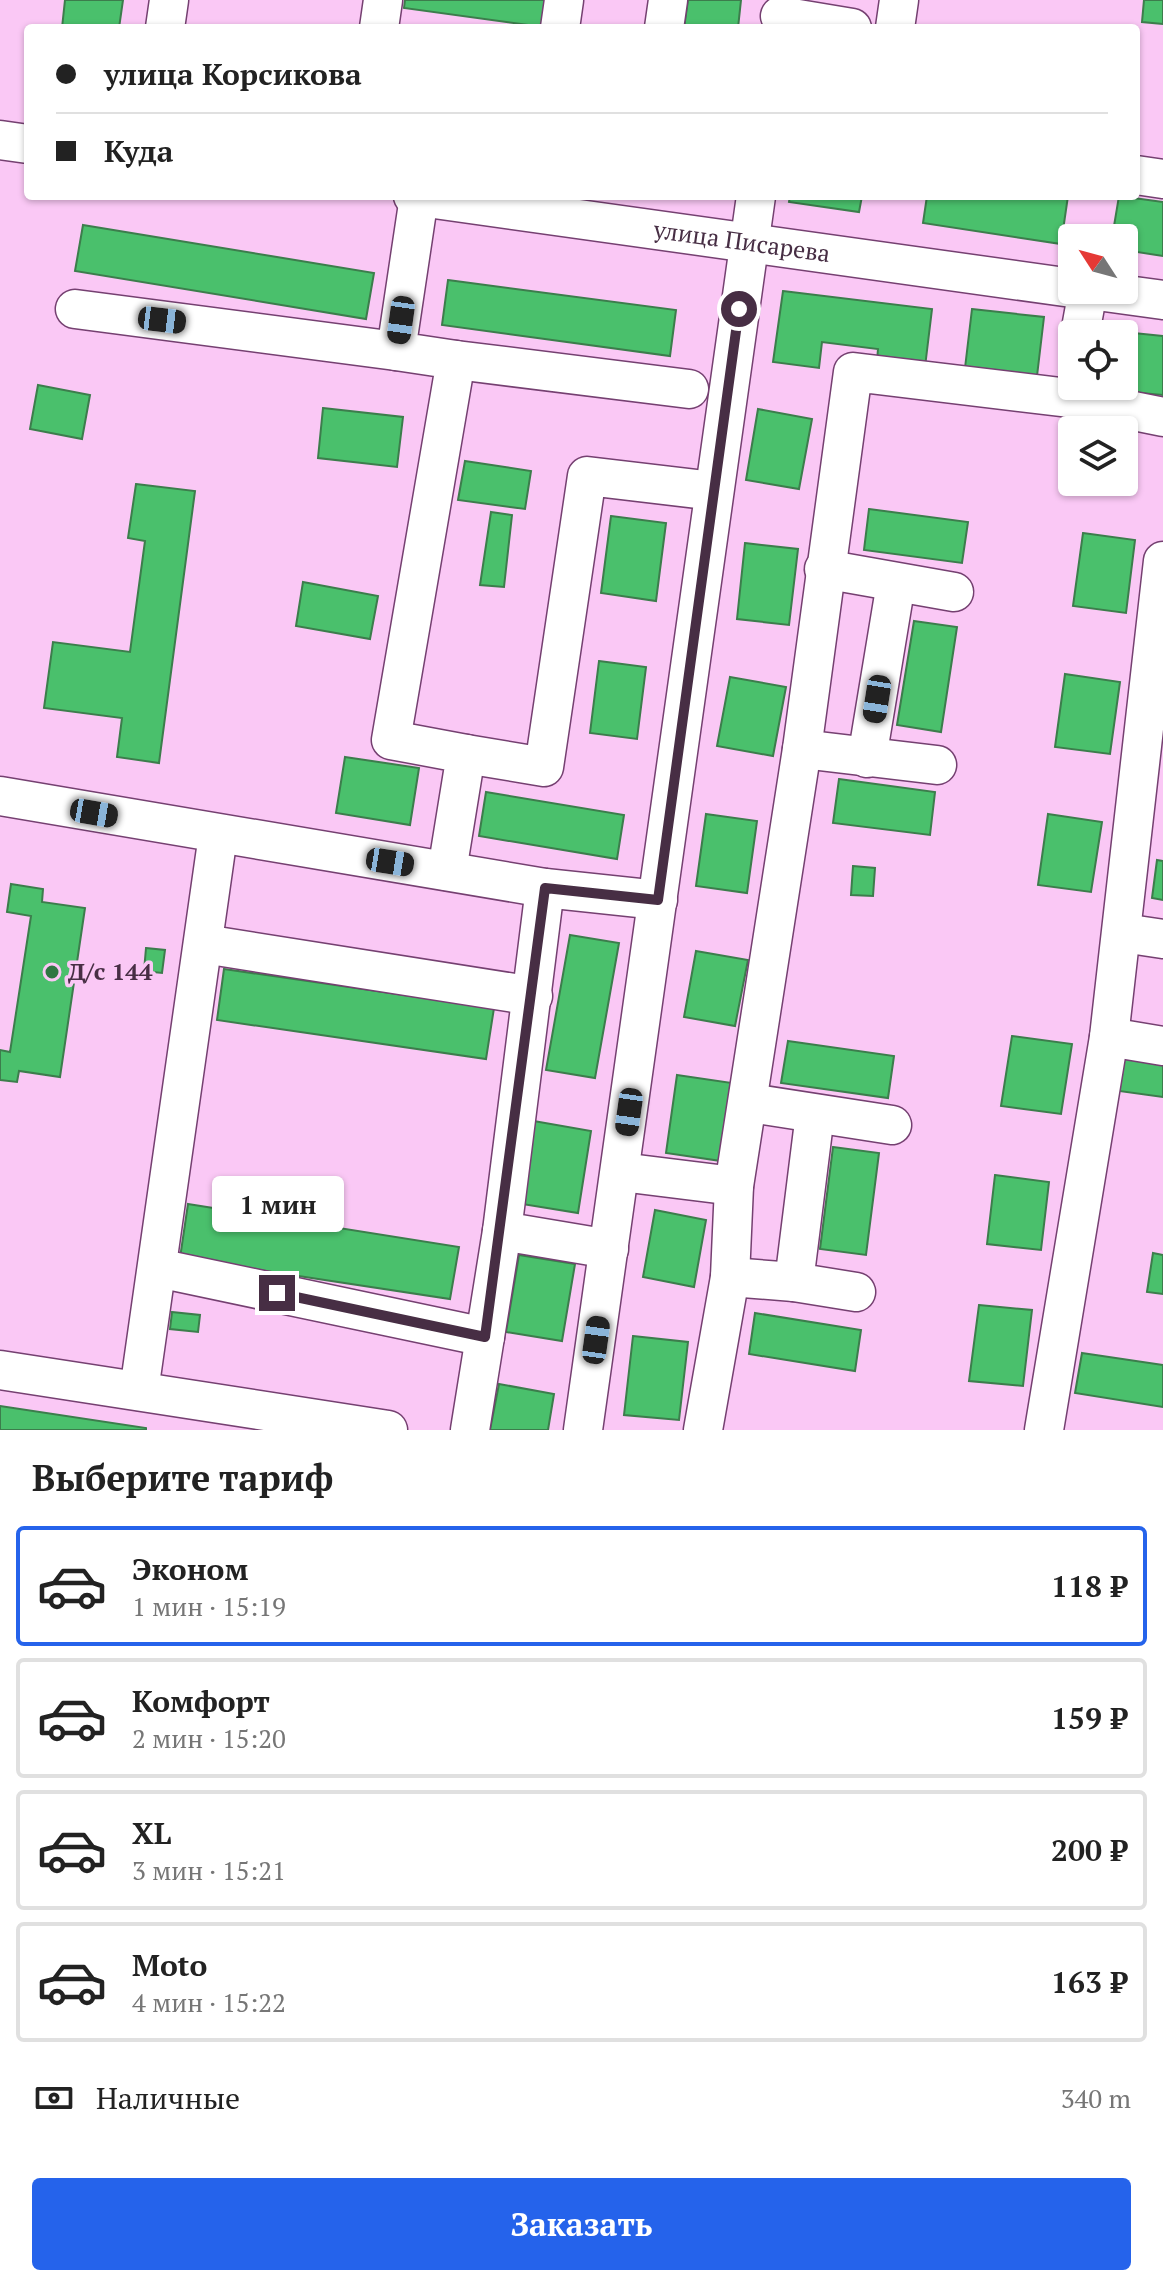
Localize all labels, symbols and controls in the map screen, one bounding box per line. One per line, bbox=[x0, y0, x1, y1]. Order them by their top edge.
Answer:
text: улица Корсикова bbox=[104, 54, 362, 94]
text: Куда bbox=[104, 131, 173, 171]
street label: улица Писарева bbox=[651, 213, 832, 269]
north arrow bbox=[1058, 224, 1138, 304]
map controls bbox=[1058, 224, 1138, 496]
route start bbox=[721, 291, 757, 327]
car bbox=[386, 295, 416, 345]
car bbox=[137, 305, 187, 335]
button: locate bbox=[1058, 320, 1138, 400]
button: layers bbox=[1058, 416, 1138, 496]
car bbox=[861, 673, 893, 725]
car bbox=[68, 797, 120, 829]
car bbox=[364, 846, 416, 878]
place label: Д/с 144 bbox=[68, 955, 153, 987]
marker: Д/с 144 bbox=[43, 963, 61, 981]
car bbox=[614, 1087, 644, 1137]
callout: 1 мин bbox=[211, 1177, 343, 1233]
text: 1 мин bbox=[239, 1187, 317, 1221]
route end bbox=[259, 1275, 295, 1311]
car bbox=[581, 1315, 611, 1365]
text: Выберите тариф bbox=[32, 1454, 333, 1501]
text: Эконом bbox=[132, 1549, 248, 1589]
icon: car bbox=[36, 1550, 108, 1622]
text: 118 ₽ bbox=[1051, 1566, 1127, 1606]
text: 1 мин · 15:19 bbox=[132, 1589, 286, 1623]
text: Комфорт bbox=[132, 1681, 270, 1721]
icon: car bbox=[36, 1682, 108, 1754]
text: 159 ₽ bbox=[1051, 1698, 1127, 1738]
text: 2 мин · 15:20 bbox=[132, 1721, 286, 1755]
text: XL bbox=[132, 1813, 171, 1853]
icon: car bbox=[36, 1814, 108, 1886]
text: 200 ₽ bbox=[1051, 1830, 1127, 1870]
text: 3 мин · 15:21 bbox=[132, 1853, 286, 1887]
text: Moto bbox=[132, 1945, 207, 1985]
icon: car bbox=[36, 1946, 108, 2018]
text: 163 ₽ bbox=[1051, 1962, 1127, 2002]
text: 4 мин · 15:22 bbox=[132, 1985, 286, 2019]
icon: cash bbox=[32, 2076, 76, 2120]
text: Наличные bbox=[96, 2078, 240, 2118]
text: 340 m bbox=[1061, 2081, 1131, 2115]
button: Заказать bbox=[32, 2178, 1131, 2270]

